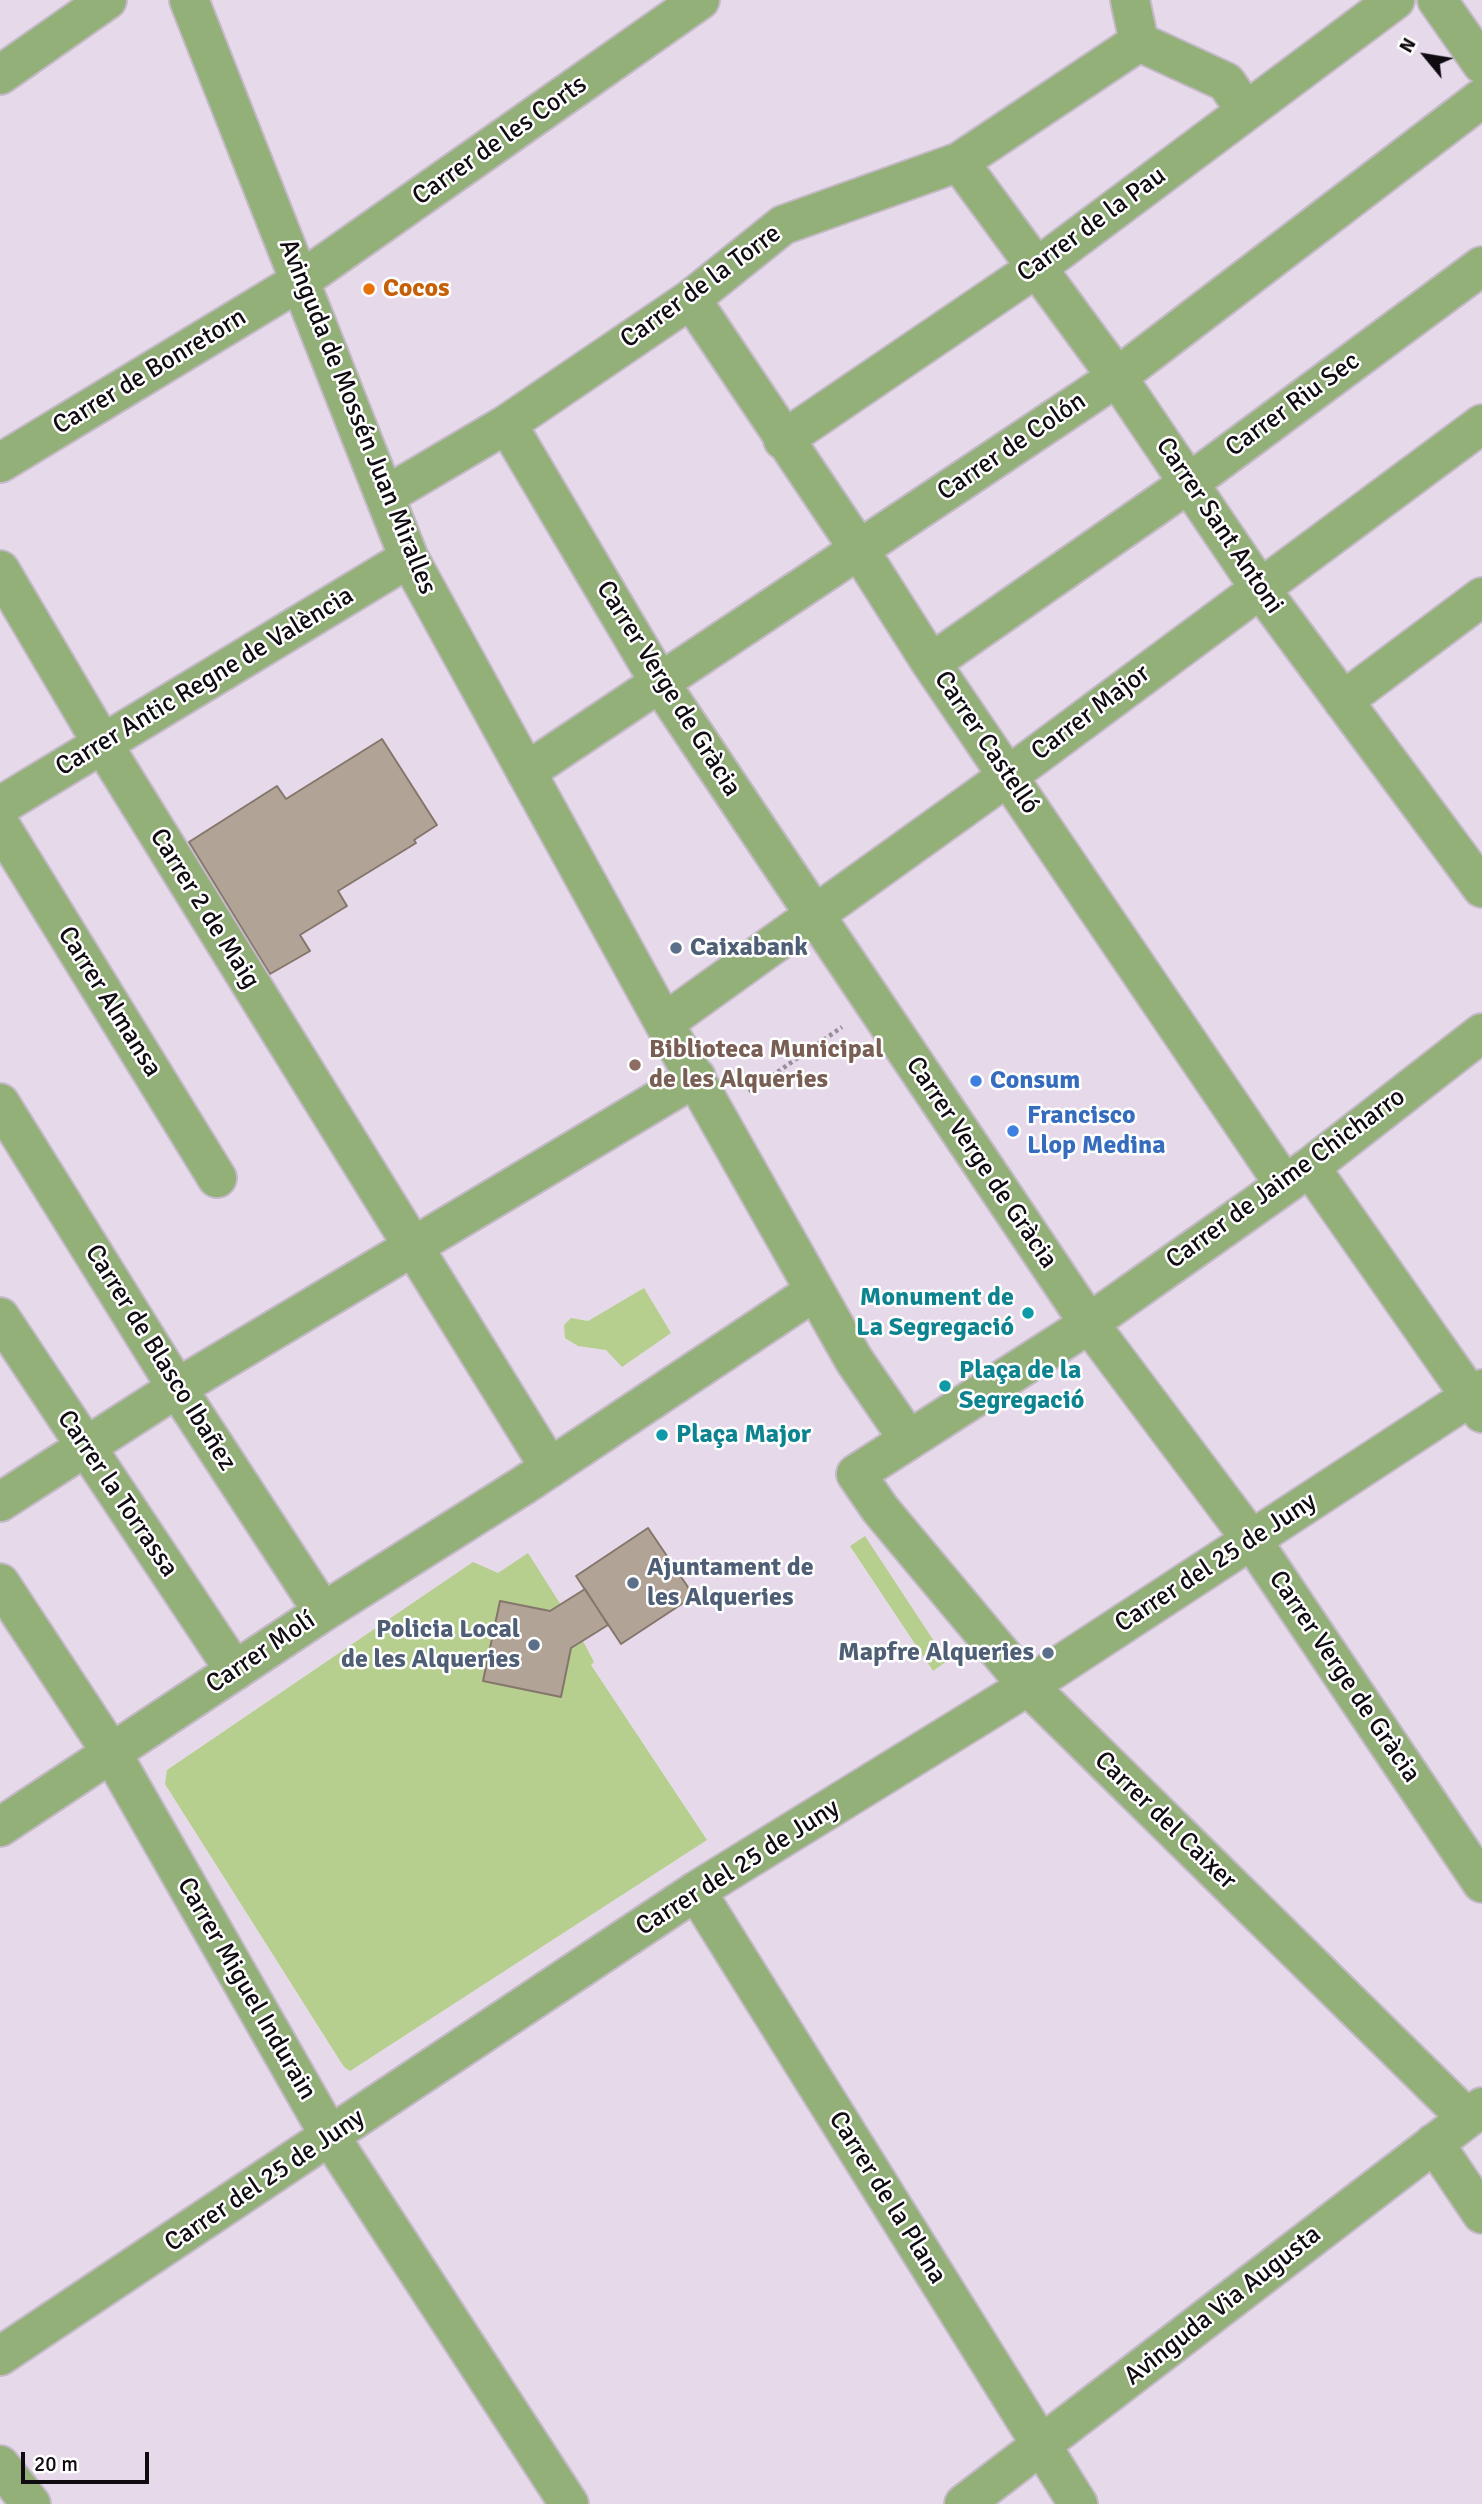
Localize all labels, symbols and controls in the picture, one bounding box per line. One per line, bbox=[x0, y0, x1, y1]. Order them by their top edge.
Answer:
north arrow bbox=[1391, 21, 1461, 91]
text: N bbox=[1394, 34, 1422, 57]
street label: Carrer de les Corts bbox=[407, 69, 593, 213]
street label: Carrer de la Pau bbox=[1012, 161, 1172, 289]
street label: Carrer de la Torre bbox=[615, 218, 787, 356]
street label: Avinguda de Mossén Juan Miralles bbox=[271, 235, 443, 599]
place label: Cocos bbox=[383, 273, 449, 305]
marker: Cocos bbox=[361, 281, 377, 297]
street label: Carrer de Bonretorn bbox=[48, 302, 252, 442]
street label: Carrer Riu Sec bbox=[1220, 346, 1366, 464]
street label: Carrer de Colón bbox=[932, 386, 1092, 508]
street label: Carrer Sant Antoni bbox=[1148, 432, 1290, 620]
street label: Carrer Verge de Gràcia bbox=[589, 575, 747, 803]
street label: Carrer Antic Regne de València bbox=[50, 581, 360, 783]
street label: Carrer Major bbox=[1026, 658, 1156, 768]
street label: Carrer Castelló bbox=[927, 666, 1045, 820]
street label: Carrer 2 de Maig bbox=[142, 823, 266, 995]
street label: Carrer Almansa bbox=[50, 921, 168, 1083]
place label: Caixabank bbox=[690, 932, 808, 964]
marker: Caixabank bbox=[668, 940, 684, 956]
place label: Biblioteca Municipal de les Alqueries bbox=[649, 1034, 883, 1096]
street label: Carrer Verge de Gràcia bbox=[899, 1051, 1063, 1275]
marker: Biblioteca Municipal de les Alqueries bbox=[627, 1057, 643, 1073]
place label: Consum bbox=[990, 1065, 1080, 1097]
marker: Consum bbox=[968, 1073, 984, 1089]
street label: Carrer de Jaime Chicharro bbox=[1161, 1082, 1411, 1276]
place label: Francisco Llop Medina bbox=[1027, 1100, 1166, 1162]
marker: Francisco Llop Medina bbox=[1005, 1123, 1021, 1139]
street label: Carrer de Blasco Ibañez bbox=[78, 1239, 242, 1477]
place label: Monument de La Segregació bbox=[856, 1282, 1014, 1344]
marker: Monument de La Segregació bbox=[1020, 1305, 1036, 1321]
place label: Plaça de la Segregació bbox=[959, 1355, 1084, 1416]
marker: Plaça de la Segregació bbox=[937, 1378, 953, 1394]
street label: Carrer la Torrassa bbox=[50, 1405, 184, 1583]
place label: Plaça Major bbox=[676, 1419, 811, 1451]
marker: Plaça Major bbox=[654, 1427, 670, 1443]
street label: Carrer del 25 de Juny bbox=[1109, 1486, 1323, 1640]
place label: Ajuntament de les Alqueries bbox=[647, 1552, 814, 1614]
street label: Carrer Verge de Gràcia bbox=[1262, 1565, 1426, 1789]
marker: Ajuntament de les Alqueries bbox=[625, 1575, 641, 1591]
street label: Carrer Molí bbox=[201, 1605, 321, 1701]
place label: Policia Local de les Alqueries bbox=[341, 1614, 520, 1676]
marker: Policia Local de les Alqueries bbox=[526, 1637, 542, 1653]
place label: Mapfre Alqueries bbox=[838, 1637, 1034, 1669]
marker: Mapfre Alqueries bbox=[1040, 1645, 1056, 1661]
street label: Carrer del Caixer bbox=[1087, 1745, 1243, 1897]
street label: Carrer del 25 de Juny bbox=[631, 1793, 845, 1943]
street label: Carrer Miguel Indurain bbox=[170, 1872, 322, 2106]
street label: Carrer del 25 de Juny bbox=[159, 2103, 371, 2259]
street label: Carrer de la Plana bbox=[821, 2106, 953, 2290]
street label: Avinguda Via Augusta bbox=[1118, 2219, 1328, 2393]
scale bar bbox=[24, 2438, 152, 2482]
text: 20 m bbox=[34, 2451, 78, 2477]

